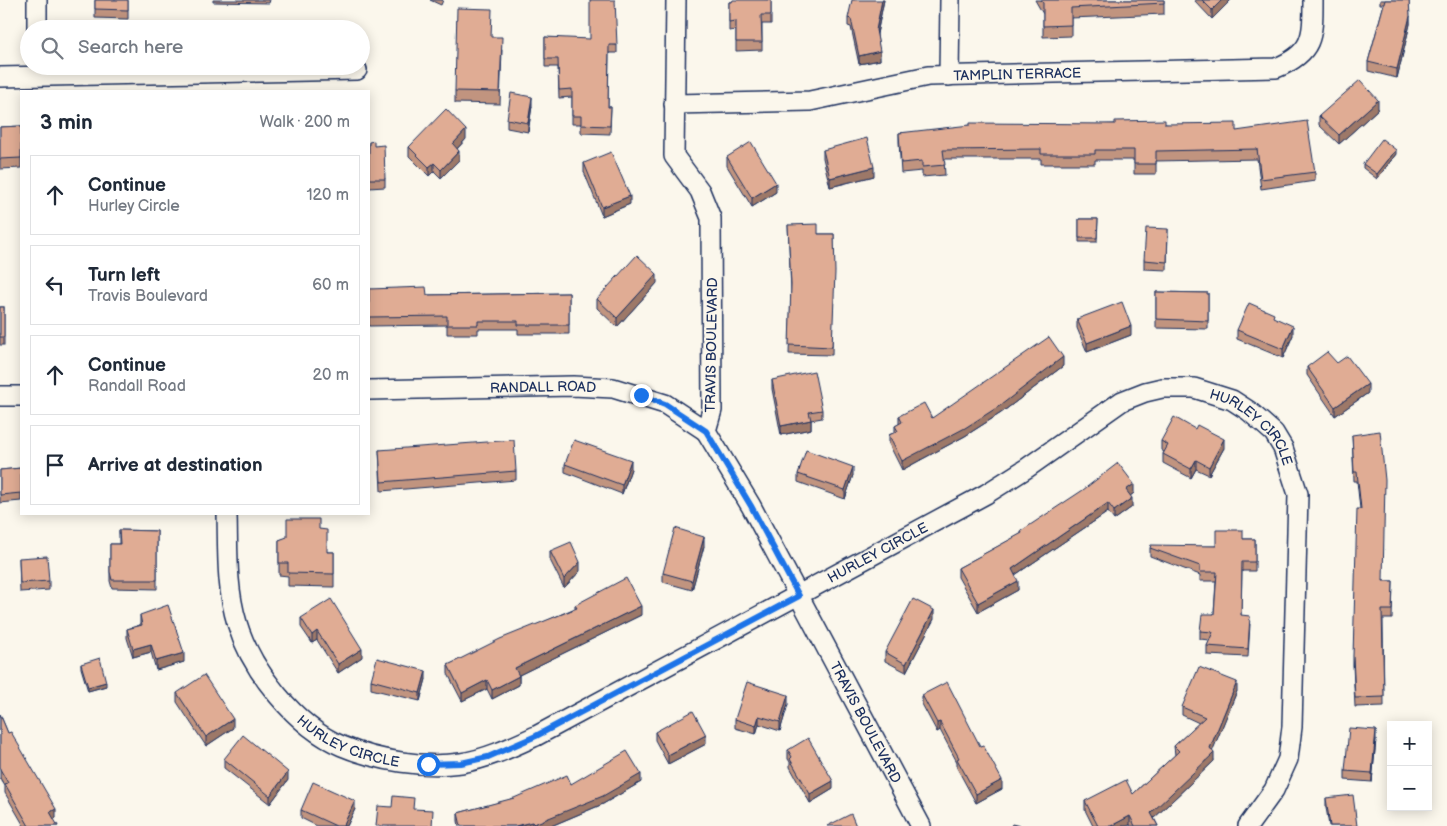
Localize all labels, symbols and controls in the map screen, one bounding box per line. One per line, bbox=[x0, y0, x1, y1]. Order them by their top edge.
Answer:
search box bbox=[20, 20, 370, 75]
icon: search bbox=[38, 34, 66, 62]
text: Search here bbox=[78, 36, 183, 59]
street label: TAMPLIN TERRACE bbox=[953, 64, 1081, 84]
text: 3 min bbox=[40, 110, 93, 135]
text: Walk · 200 m bbox=[260, 113, 350, 132]
text: Continue bbox=[88, 174, 166, 197]
icon: ahead bbox=[41, 181, 69, 209]
text: 120 m bbox=[306, 186, 349, 205]
text: Hurley Circle bbox=[88, 197, 180, 216]
text: Turn left bbox=[88, 264, 160, 287]
icon: left bbox=[41, 271, 69, 299]
text: 60 m bbox=[312, 276, 349, 295]
street label: TRAVIS BOULEVARD bbox=[702, 277, 721, 413]
text: Travis Boulevard bbox=[88, 287, 208, 306]
text: Continue bbox=[88, 354, 166, 377]
icon: ahead bbox=[41, 361, 69, 389]
text: 20 m bbox=[313, 366, 349, 385]
text: Randall Road bbox=[88, 377, 186, 396]
street label: RANDALL ROAD bbox=[490, 378, 596, 397]
route end bbox=[630, 384, 653, 407]
street label: HURLEY CIRCLE bbox=[1208, 386, 1296, 467]
icon: arrive bbox=[41, 451, 69, 479]
text: Arrive at destination bbox=[88, 454, 263, 477]
street label: HURLEY CIRCLE bbox=[825, 519, 931, 587]
street label: TRAVIS BOULEVARD bbox=[826, 659, 905, 786]
street label: HURLEY CIRCLE bbox=[293, 712, 401, 771]
map controls bbox=[1387, 721, 1432, 811]
button: + bbox=[1387, 721, 1432, 766]
route start bbox=[417, 753, 440, 776]
button: − bbox=[1387, 766, 1432, 811]

